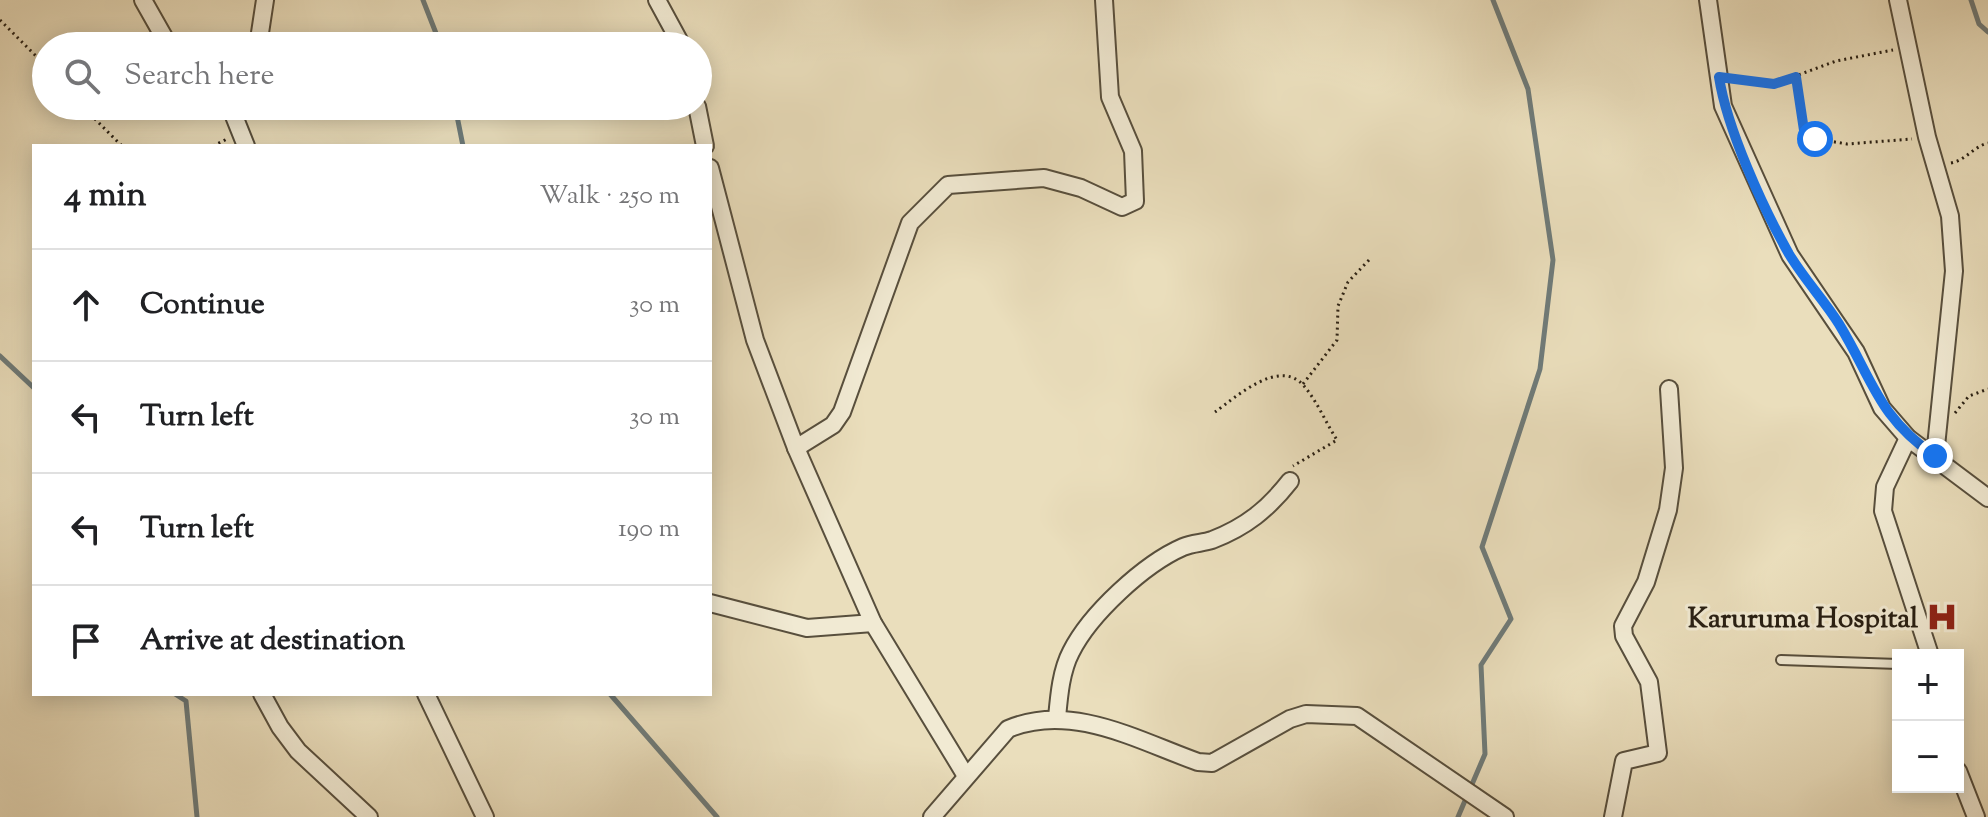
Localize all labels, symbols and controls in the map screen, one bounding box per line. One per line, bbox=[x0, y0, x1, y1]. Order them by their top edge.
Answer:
search box bbox=[32, 32, 712, 120]
icon: search bbox=[60, 54, 104, 98]
text: Search here bbox=[124, 55, 274, 98]
route start bbox=[1797, 121, 1833, 157]
text: 4 min bbox=[64, 172, 146, 221]
text: Walk · 250 m bbox=[539, 178, 680, 215]
icon: ahead bbox=[64, 283, 108, 327]
text: Continue bbox=[140, 284, 265, 327]
text: 30 m bbox=[629, 287, 680, 324]
icon: left bbox=[64, 395, 108, 439]
text: Turn left bbox=[140, 396, 254, 439]
text: 30 m bbox=[629, 399, 680, 436]
route end bbox=[1917, 438, 1953, 474]
icon: left bbox=[64, 507, 108, 551]
text: Turn left bbox=[140, 508, 254, 551]
text: 190 m bbox=[618, 511, 680, 548]
place label: Karuruma Hospital bbox=[1688, 600, 1918, 640]
hospital icon: Karuruma Hospital bbox=[1925, 600, 1959, 634]
icon: arrive bbox=[64, 619, 108, 663]
text: Arrive at destination bbox=[140, 620, 405, 663]
map controls bbox=[1892, 649, 1964, 793]
button: + bbox=[1892, 649, 1964, 721]
button: − bbox=[1892, 721, 1964, 793]

